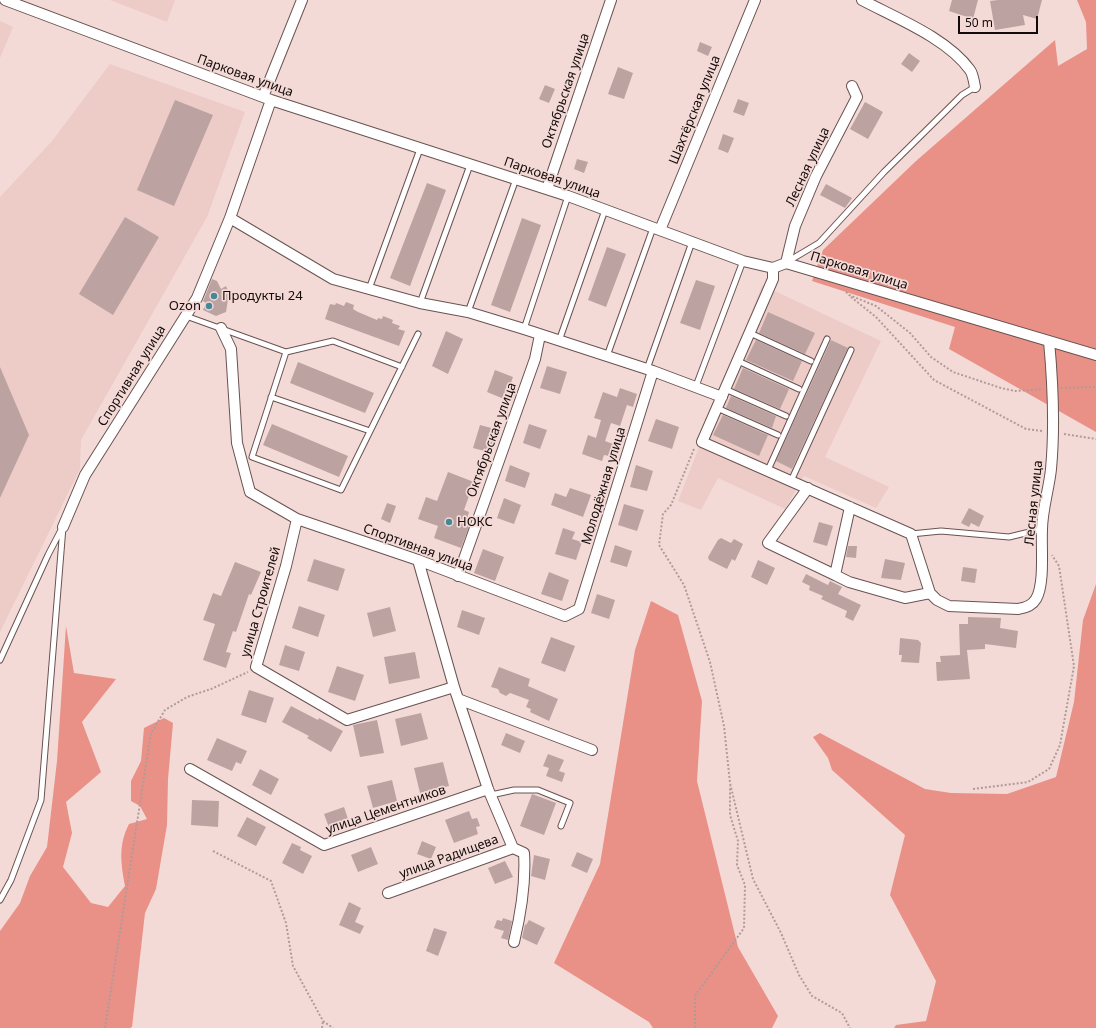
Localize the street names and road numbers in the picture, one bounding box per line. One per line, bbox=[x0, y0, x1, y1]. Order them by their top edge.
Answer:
street label: Октябрьская улица bbox=[539, 31, 593, 151]
street label: Парковая улица bbox=[195, 51, 295, 101]
street label: Шахтёрская улица bbox=[666, 53, 724, 167]
street label: Лесная улица bbox=[783, 125, 833, 209]
street label: Парковая улица bbox=[502, 154, 602, 202]
street label: Парковая улица bbox=[808, 249, 910, 293]
street label: Спортивная улица bbox=[95, 323, 169, 429]
street label: Октябрьская улица bbox=[464, 380, 520, 500]
street label: Молодёжная улица bbox=[579, 425, 629, 547]
street label: Лесная улица bbox=[1022, 460, 1046, 546]
street label: Спортивная улица bbox=[361, 521, 475, 575]
street label: улица Строителей bbox=[238, 545, 284, 659]
street label: улица Цементников bbox=[324, 782, 448, 838]
street label: улица Радищева bbox=[397, 832, 501, 882]

